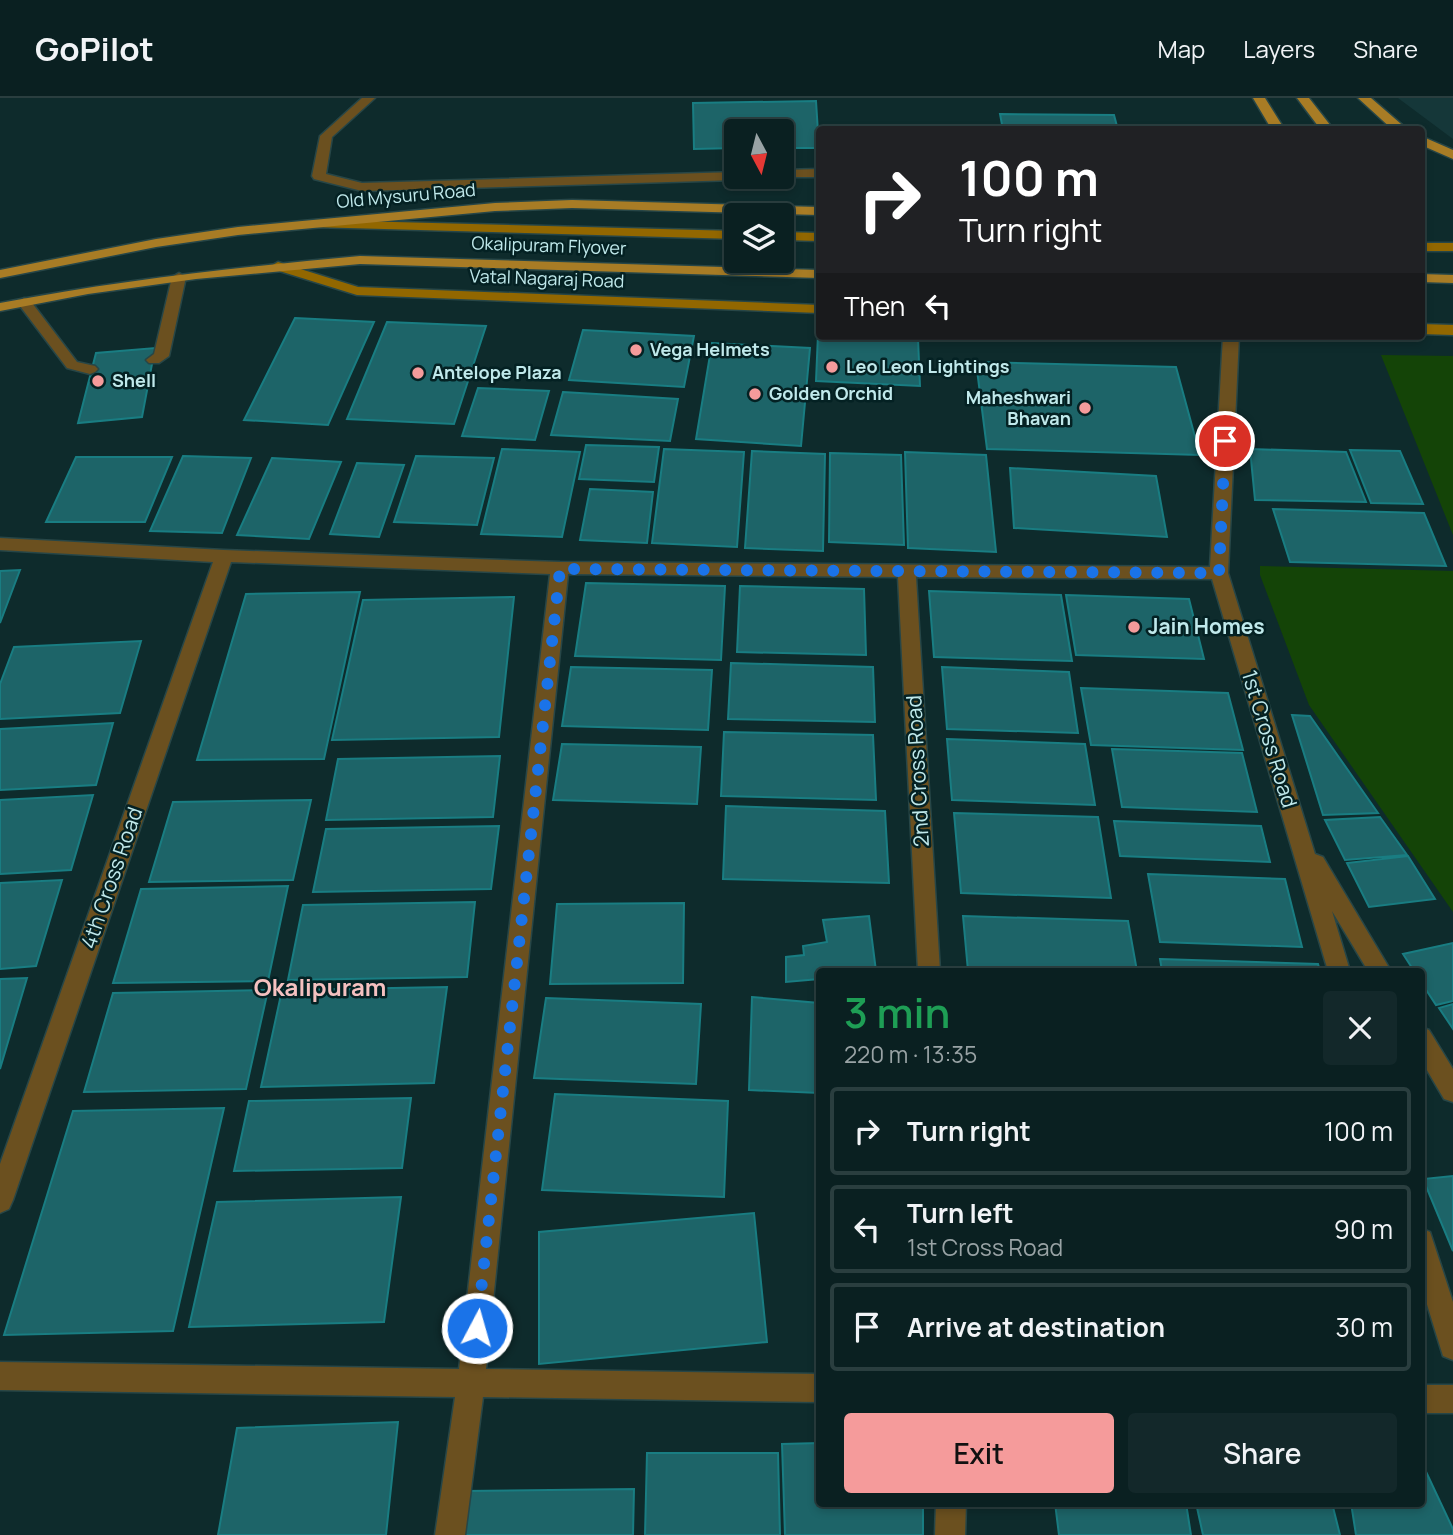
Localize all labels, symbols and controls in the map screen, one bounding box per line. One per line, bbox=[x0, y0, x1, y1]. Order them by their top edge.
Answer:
text: GoPilot bbox=[35, 26, 154, 71]
text: Map bbox=[1158, 32, 1205, 65]
text: Layers bbox=[1243, 32, 1315, 65]
text: Share bbox=[1353, 32, 1418, 65]
north arrow bbox=[724, 119, 794, 189]
map controls bbox=[724, 119, 794, 273]
text: 100 m bbox=[959, 144, 1099, 211]
icon: right bbox=[844, 154, 935, 245]
street label: Old Mysuru Road bbox=[335, 177, 477, 213]
button: layers bbox=[724, 203, 794, 273]
text: Turn right bbox=[959, 208, 1102, 252]
street label: Okalipuram Flyover bbox=[471, 230, 628, 260]
street label: Vatal Nagaraj Road bbox=[469, 263, 625, 293]
icon: left bbox=[919, 287, 957, 325]
text: Then bbox=[844, 288, 905, 324]
place label: Vega Helmets bbox=[650, 337, 770, 361]
marker: Vega Helmets bbox=[628, 342, 644, 358]
place label: Leo Leon Lightings bbox=[846, 354, 1010, 378]
marker: Leo Leon Lightings bbox=[824, 359, 840, 375]
place label: Antelope Plaza bbox=[432, 360, 562, 384]
marker: Antelope Plaza bbox=[410, 365, 426, 381]
place label: Shell bbox=[112, 368, 156, 392]
marker: Shell bbox=[90, 373, 106, 389]
place label: Golden Orchid bbox=[769, 381, 893, 405]
place label: Maheshwari Bhavan bbox=[966, 385, 1071, 430]
marker: Golden Orchid bbox=[747, 386, 763, 402]
marker: Maheshwari Bhavan bbox=[1077, 400, 1093, 416]
pin bbox=[1195, 411, 1255, 471]
icon: arrive bbox=[1206, 422, 1244, 460]
place label: Jain Homes bbox=[1148, 612, 1265, 640]
marker: Jain Homes bbox=[1126, 619, 1142, 635]
street label: 1st Cross Road bbox=[1236, 666, 1304, 811]
street label: 2nd Cross Road bbox=[899, 695, 935, 848]
street label: 4th Cross Road bbox=[74, 803, 148, 952]
district label: Okalipuram bbox=[254, 970, 386, 1003]
text: 3 min bbox=[844, 983, 950, 1041]
button: close bbox=[1323, 991, 1397, 1065]
text: 220 m · 13:35 bbox=[844, 1038, 977, 1070]
icon: right bbox=[848, 1112, 886, 1150]
text: Turn right bbox=[907, 1113, 1031, 1149]
text: 100 m bbox=[1324, 1113, 1393, 1149]
text: Turn left bbox=[907, 1195, 1014, 1231]
icon: left bbox=[848, 1210, 886, 1248]
text: 90 m bbox=[1334, 1211, 1393, 1247]
text: 1st Cross Road bbox=[907, 1231, 1063, 1263]
position arrow bbox=[440, 1291, 514, 1365]
icon: arrive bbox=[848, 1308, 886, 1346]
text: Arrive at destination bbox=[907, 1309, 1165, 1345]
text: 30 m bbox=[1336, 1309, 1393, 1345]
button: Exit bbox=[844, 1413, 1114, 1493]
button: Share bbox=[1128, 1413, 1397, 1493]

